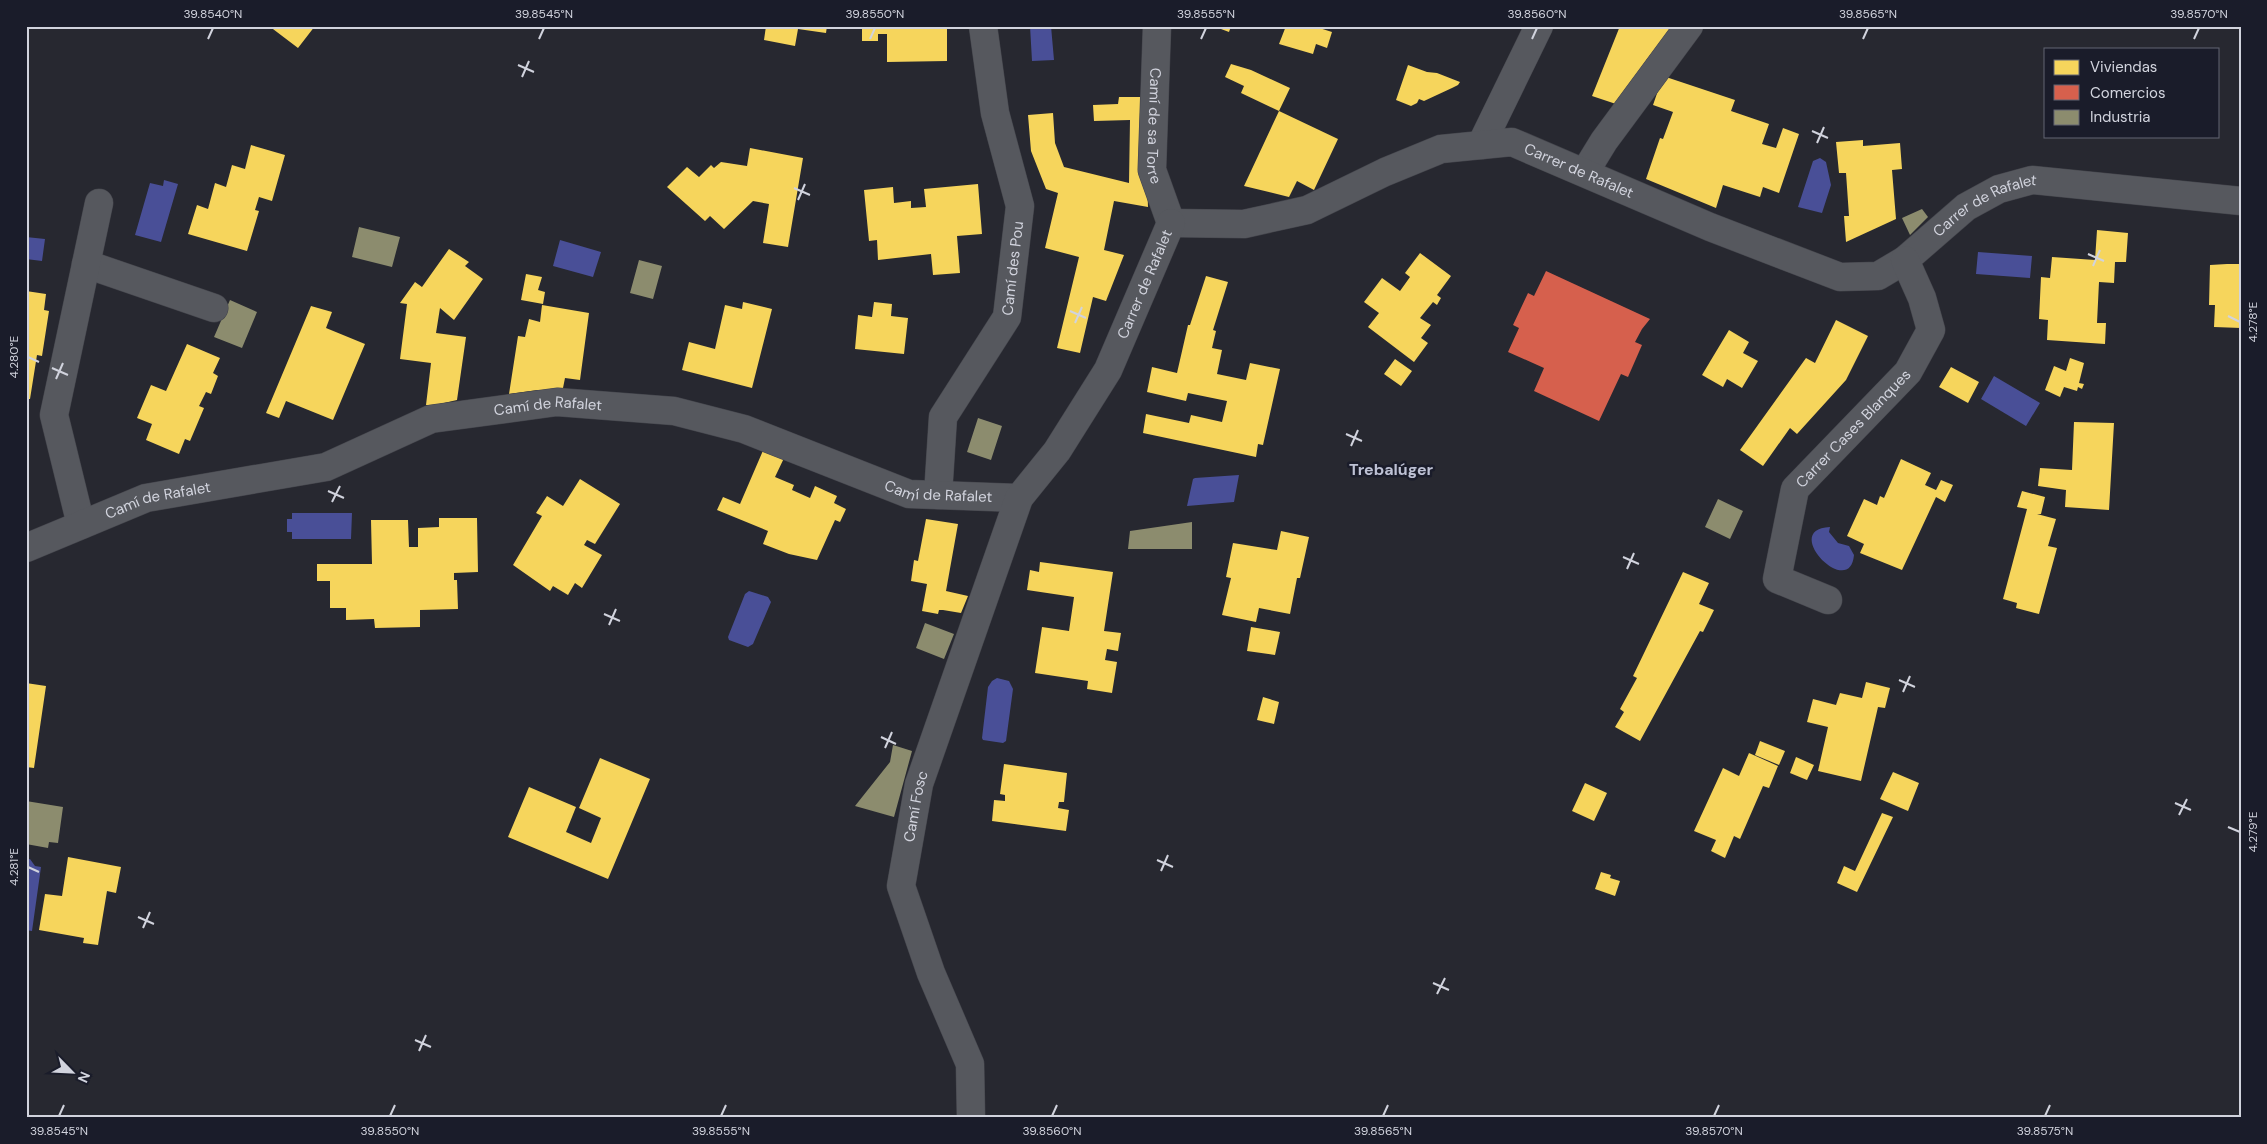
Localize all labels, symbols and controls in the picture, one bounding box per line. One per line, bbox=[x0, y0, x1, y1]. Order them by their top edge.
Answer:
text: 39.8540°N bbox=[184, 6, 242, 22]
text: 39.8545°N bbox=[515, 6, 573, 22]
text: 39.8550°N bbox=[846, 6, 904, 22]
text: 39.8555°N bbox=[1177, 6, 1235, 22]
text: 39.8560°N bbox=[1507, 6, 1567, 22]
text: 39.8565°N bbox=[1839, 6, 1897, 22]
text: 39.8570°N bbox=[2170, 6, 2228, 22]
legend bbox=[2044, 48, 2220, 138]
text: Viviendas bbox=[2090, 57, 2157, 77]
street label: Camí de sa Torre bbox=[1142, 67, 1166, 187]
text: Comercios bbox=[2090, 83, 2165, 103]
text: Industria bbox=[2090, 107, 2151, 127]
street label: Carrer de Rafalet bbox=[1521, 138, 1637, 203]
street label: Carrer de Rafalet bbox=[1929, 170, 2038, 241]
street label: Camí des Pou bbox=[997, 220, 1028, 317]
street label: Carrer de Rafalet bbox=[1112, 226, 1177, 342]
text: 4.278°E bbox=[2245, 301, 2261, 342]
text: 4.280°E bbox=[6, 335, 22, 378]
street label: Carrer Cases Blanques bbox=[1791, 365, 1915, 492]
street label: Camí de Rafalet bbox=[493, 392, 603, 420]
district label: Trebalúger bbox=[1349, 459, 1434, 480]
street label: Camí de Rafalet bbox=[881, 475, 993, 507]
street label: Camí de Rafalet bbox=[102, 477, 212, 524]
street label: Camí Fosc bbox=[899, 768, 933, 844]
text: 4.279°E bbox=[2245, 811, 2261, 852]
text: 4.281°E bbox=[6, 848, 22, 886]
north arrow bbox=[48, 1046, 98, 1096]
text: N bbox=[74, 1069, 94, 1086]
text: 39.8545°N bbox=[30, 1123, 88, 1139]
text: 39.8550°N bbox=[361, 1123, 419, 1139]
text: 39.8555°N bbox=[692, 1123, 750, 1139]
text: 39.8560°N bbox=[1022, 1123, 1082, 1139]
text: 39.8565°N bbox=[1354, 1123, 1412, 1139]
text: 39.8570°N bbox=[1685, 1123, 1743, 1139]
text: 39.8575°N bbox=[2017, 1123, 2073, 1139]

